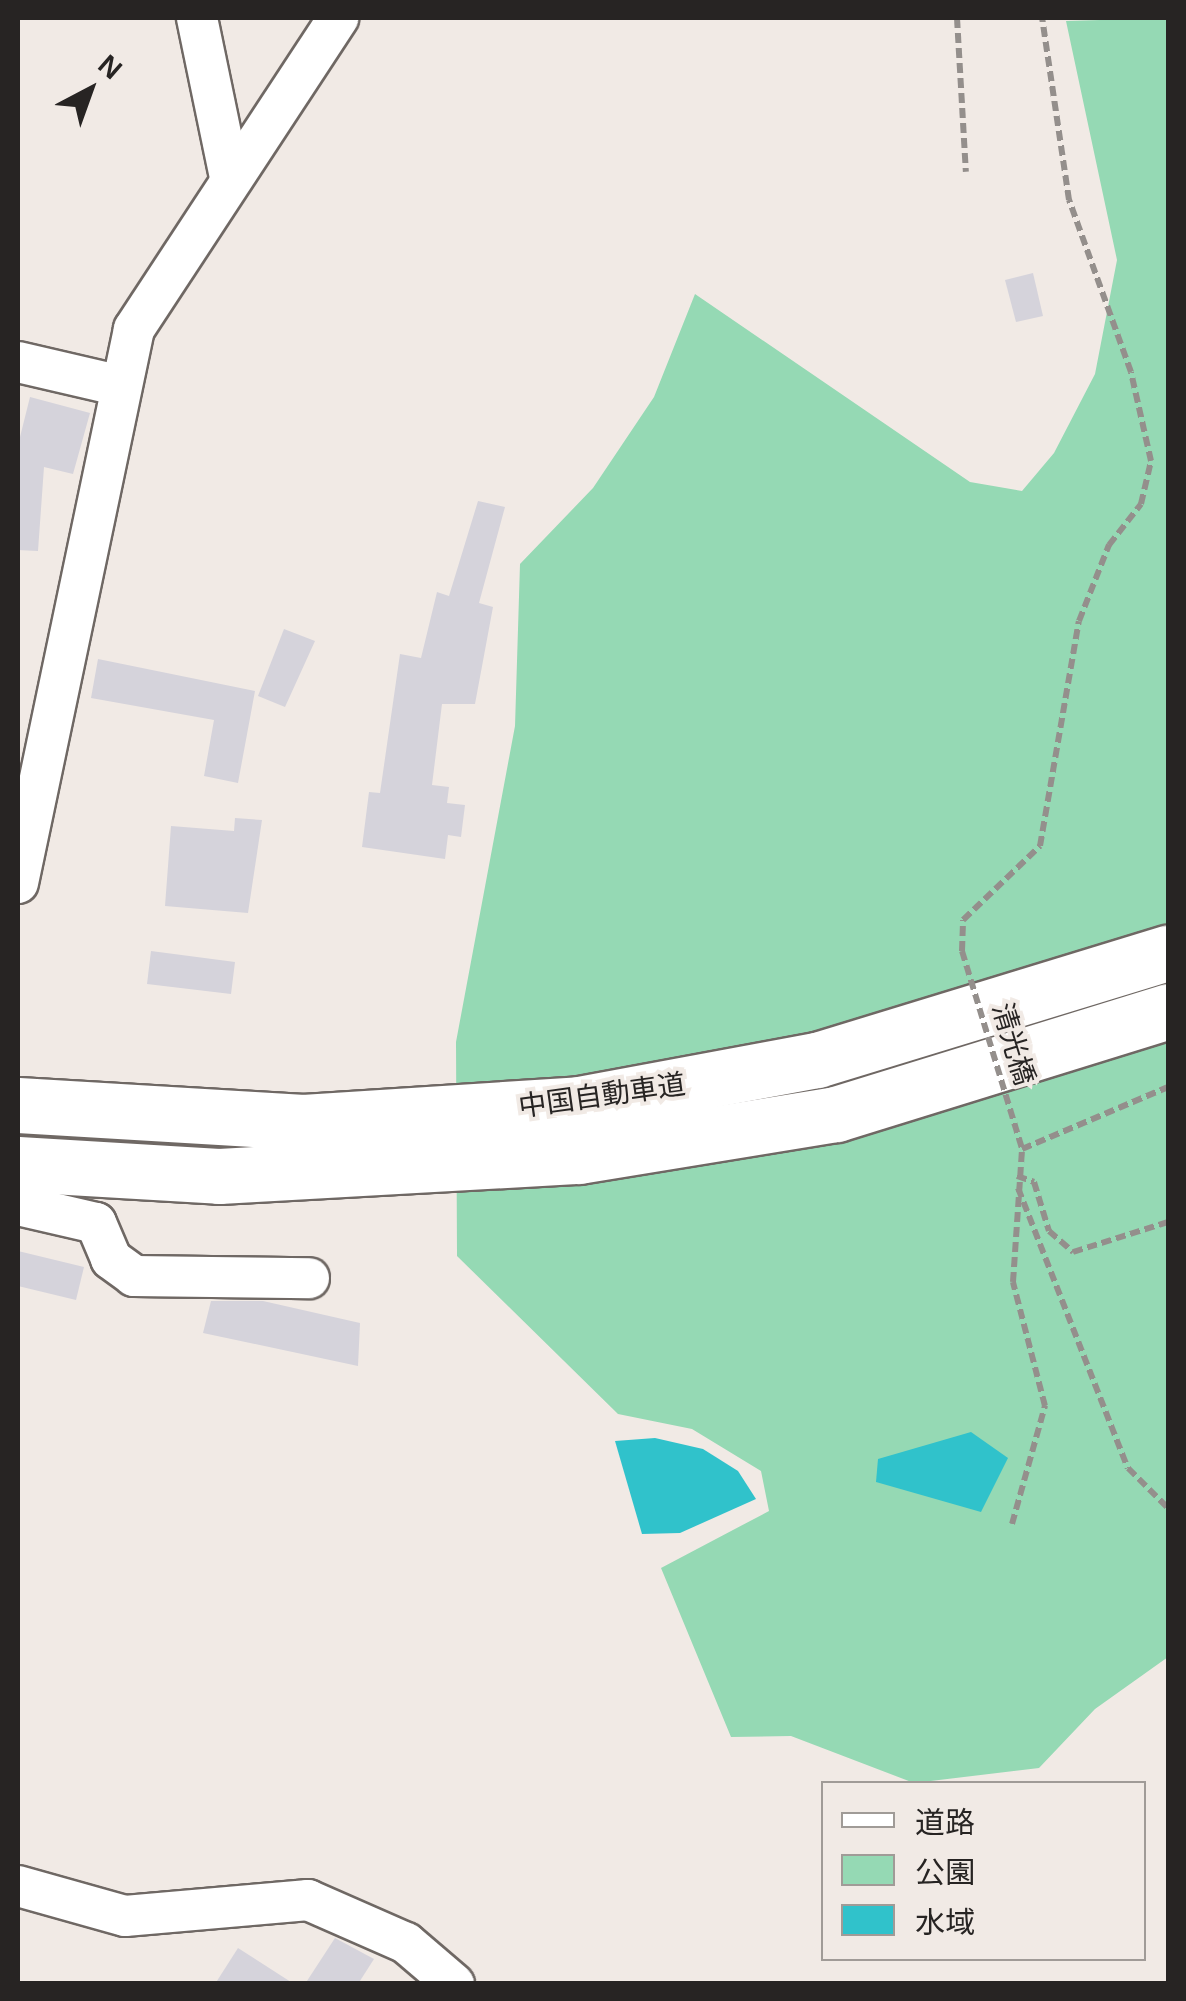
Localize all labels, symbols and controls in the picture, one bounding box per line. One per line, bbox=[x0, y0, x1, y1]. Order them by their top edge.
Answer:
north arrow bbox=[40, 40, 140, 140]
text: N bbox=[92, 49, 128, 85]
street label: 清光橋 bbox=[985, 999, 1041, 1089]
street label: 中国自動車道 bbox=[516, 1068, 688, 1124]
legend bbox=[821, 1781, 1146, 1961]
text: 道路 bbox=[915, 1806, 975, 1839]
text: 公園 bbox=[915, 1856, 975, 1889]
text: 水域 bbox=[915, 1906, 975, 1939]

